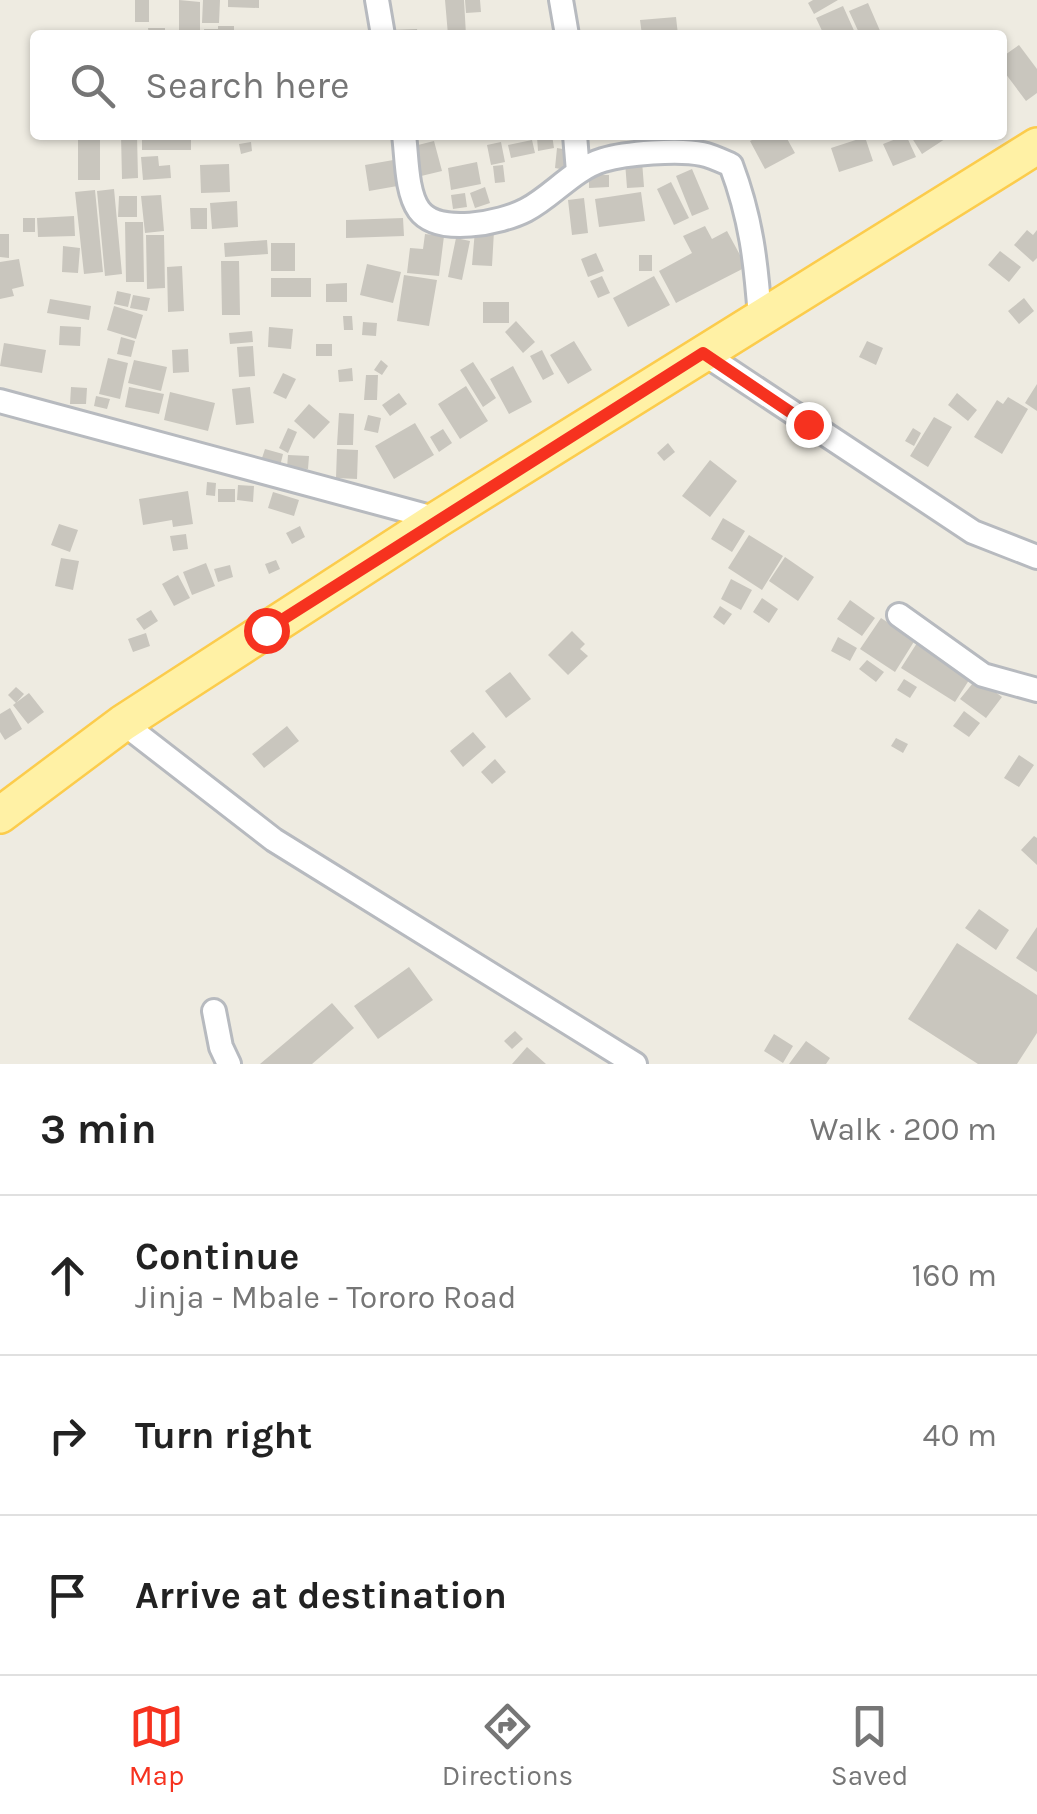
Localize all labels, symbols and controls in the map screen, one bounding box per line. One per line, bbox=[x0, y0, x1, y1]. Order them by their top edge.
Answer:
search box bbox=[30, 30, 1007, 140]
icon: search bbox=[65, 58, 120, 113]
text: Search here bbox=[145, 63, 349, 108]
route end bbox=[786, 402, 832, 448]
route start bbox=[244, 608, 290, 654]
text: 3 min bbox=[40, 1104, 157, 1154]
text: Walk · 200 m bbox=[810, 1111, 997, 1148]
text: Continue bbox=[135, 1234, 299, 1279]
icon: ahead bbox=[40, 1248, 95, 1303]
text: 160 m bbox=[912, 1257, 997, 1294]
text: Jinja - Mbale - Tororo Road bbox=[135, 1279, 517, 1316]
icon: right bbox=[40, 1408, 95, 1463]
text: Turn right bbox=[135, 1413, 312, 1458]
text: 40 m bbox=[923, 1417, 997, 1454]
icon: arrive bbox=[40, 1568, 95, 1623]
text: Arrive at destination bbox=[135, 1573, 507, 1618]
tab: Map bbox=[129, 1699, 184, 1792]
tab: Directions bbox=[442, 1699, 573, 1792]
tab: Saved bbox=[831, 1699, 908, 1792]

